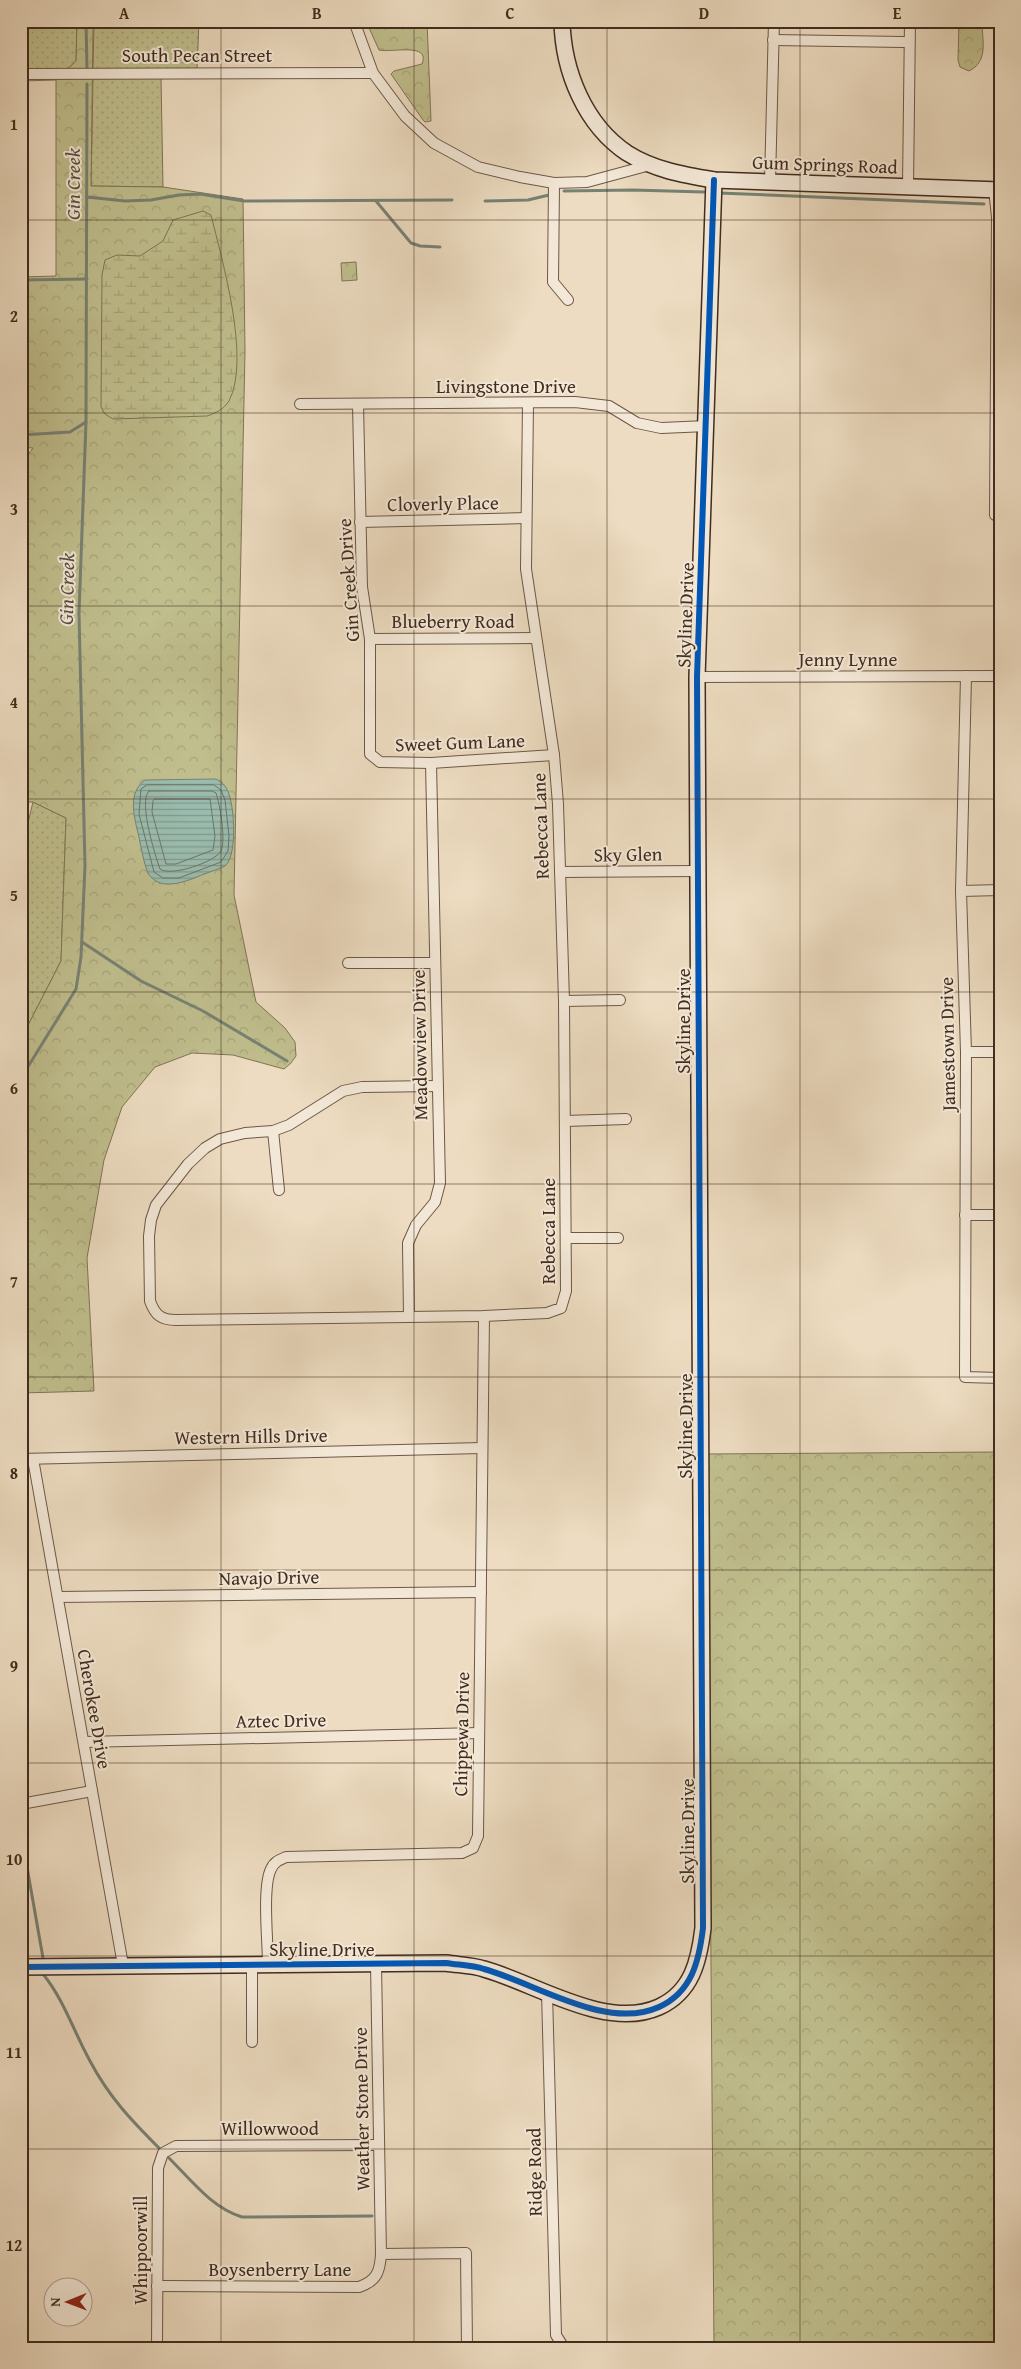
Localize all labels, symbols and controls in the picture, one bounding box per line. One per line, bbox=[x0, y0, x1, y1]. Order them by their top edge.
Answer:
text: A bbox=[119, 1, 130, 25]
text: B bbox=[312, 1, 322, 25]
text: C bbox=[505, 1, 515, 25]
text: D bbox=[699, 1, 709, 25]
text: E bbox=[893, 1, 902, 25]
street label: South Pecan Street bbox=[122, 41, 272, 69]
text: 1 bbox=[10, 112, 18, 136]
water label: Gin Creek bbox=[58, 147, 87, 220]
street label: Gum Springs Road bbox=[752, 147, 899, 181]
text: 2 bbox=[10, 304, 18, 328]
street label: Livingstone Drive bbox=[436, 372, 576, 400]
street label: Cloverly Place bbox=[387, 488, 499, 518]
text: 3 bbox=[10, 497, 18, 521]
street label: Gin Creek Drive bbox=[330, 517, 366, 643]
water label: Gin Creek bbox=[51, 552, 81, 625]
street label: Skyline Drive bbox=[669, 562, 701, 668]
street label: Blueberry Road bbox=[391, 607, 515, 635]
street label: Jenny Lynne bbox=[797, 645, 898, 673]
text: 4 bbox=[10, 690, 18, 714]
street label: Sweet Gum Lane bbox=[394, 726, 526, 758]
street label: Rebecca Lane bbox=[524, 772, 556, 880]
street label: Sky Glen bbox=[593, 839, 663, 869]
text: 5 bbox=[10, 883, 18, 907]
street label: Skyline Drive bbox=[669, 968, 697, 1074]
street label: Meadowview Drive bbox=[404, 969, 434, 1120]
street label: Jamestown Drive bbox=[932, 977, 962, 1113]
text: 6 bbox=[10, 1076, 18, 1100]
street label: Rebecca Lane bbox=[534, 1178, 562, 1284]
text: 7 bbox=[10, 1269, 18, 1293]
street label: Skyline Drive bbox=[671, 1373, 699, 1479]
street label: Western Hills Drive bbox=[174, 1421, 328, 1451]
text: 8 bbox=[10, 1461, 18, 1485]
street label: Navajo Drive bbox=[218, 1562, 320, 1592]
street label: Cherokee Drive bbox=[71, 1647, 119, 1771]
text: 9 bbox=[10, 1654, 18, 1678]
street label: Chippewa Drive bbox=[446, 1671, 476, 1797]
street label: Aztec Drive bbox=[235, 1705, 327, 1735]
street label: Skyline Drive bbox=[673, 1778, 701, 1884]
text: 10 bbox=[6, 1847, 22, 1871]
street label: Skyline Drive bbox=[269, 1935, 375, 1963]
street label: Weather Stone Drive bbox=[346, 2027, 376, 2191]
text: 11 bbox=[6, 2040, 22, 2064]
street label: Willowwood bbox=[221, 2114, 320, 2142]
street label: Ridge Road bbox=[519, 2127, 549, 2217]
street label: Whippoorwill bbox=[126, 2195, 154, 2305]
text: 12 bbox=[6, 2233, 22, 2257]
street label: Boysenberry Lane bbox=[209, 2255, 352, 2283]
north arrow bbox=[42, 2276, 92, 2326]
text: N bbox=[45, 2297, 65, 2307]

